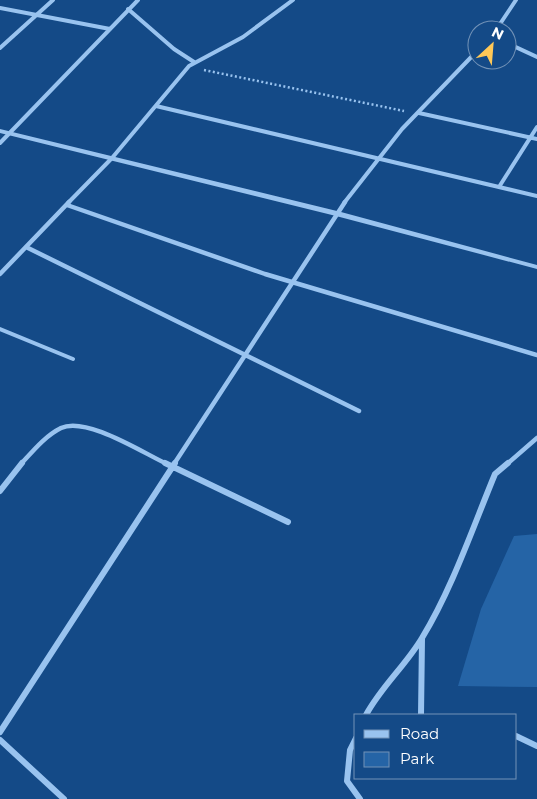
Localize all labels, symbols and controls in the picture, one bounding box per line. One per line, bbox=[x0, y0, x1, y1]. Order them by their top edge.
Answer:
north arrow bbox=[467, 20, 517, 70]
text: N bbox=[489, 23, 507, 44]
legend bbox=[354, 714, 517, 779]
text: Road bbox=[400, 724, 439, 743]
text: Park bbox=[400, 749, 434, 768]

